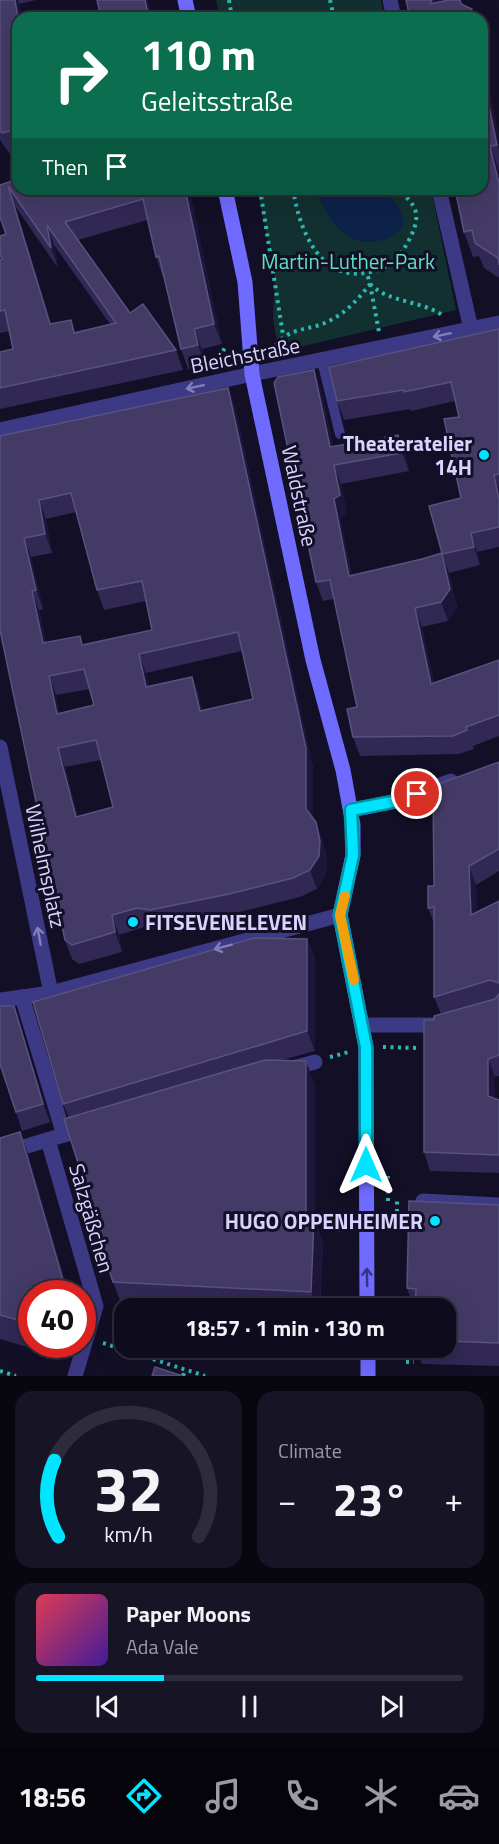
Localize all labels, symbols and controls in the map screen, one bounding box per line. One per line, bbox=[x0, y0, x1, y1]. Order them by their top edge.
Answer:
text: 110 m bbox=[141, 22, 256, 86]
icon: right bbox=[42, 36, 120, 114]
text: Geleitsstraße bbox=[141, 80, 293, 121]
text: Then bbox=[42, 150, 88, 184]
icon: arrive bbox=[100, 150, 133, 183]
park label: Martin-Luther-Park bbox=[261, 245, 435, 277]
street label: Bleichstraße bbox=[187, 329, 303, 381]
one-way arrow bbox=[432, 330, 452, 341]
one-way arrow bbox=[186, 382, 205, 393]
place label: Theateratelier 14H bbox=[343, 427, 472, 483]
street label: Waldstraße bbox=[274, 443, 326, 549]
marker: Theateratelier 14H bbox=[477, 448, 491, 462]
pin bbox=[391, 768, 442, 819]
icon: arrive bbox=[400, 777, 433, 810]
street label: Wilhelmsplatz bbox=[17, 801, 75, 931]
place label: FITSEVENELEVEN bbox=[145, 906, 307, 938]
marker: FITSEVENELEVEN bbox=[126, 915, 140, 929]
one-way arrow bbox=[33, 927, 44, 946]
one-way arrow bbox=[214, 942, 233, 953]
position arrow bbox=[334, 1133, 398, 1197]
street label: Salzgäßchen bbox=[61, 1160, 123, 1276]
place label: HUGO OPPENHEIMER bbox=[225, 1205, 423, 1237]
marker: HUGO OPPENHEIMER bbox=[428, 1214, 442, 1228]
one-way arrow bbox=[361, 1268, 372, 1288]
speed limit sign: 40 bbox=[18, 1280, 96, 1358]
text: 18:57 · 1 min · 130 m bbox=[185, 1311, 385, 1345]
text: Climate bbox=[278, 1435, 342, 1466]
text: 32 bbox=[94, 1440, 163, 1535]
text: 23° bbox=[333, 1465, 408, 1533]
text: − bbox=[278, 1475, 296, 1525]
text: + bbox=[445, 1475, 463, 1525]
text: km/h bbox=[104, 1518, 153, 1550]
text: Paper Moons bbox=[126, 1597, 251, 1631]
text: Ada Vale bbox=[126, 1631, 199, 1662]
icon: previous bbox=[91, 1690, 124, 1723]
icon: pause bbox=[233, 1690, 266, 1723]
icon: next bbox=[375, 1690, 408, 1723]
icon: directions bbox=[123, 1775, 165, 1817]
icon: music bbox=[202, 1775, 244, 1817]
icon: phone bbox=[281, 1775, 323, 1817]
icon: climate bbox=[360, 1775, 402, 1817]
icon: car bbox=[438, 1775, 480, 1817]
text: 18:56 bbox=[18, 1776, 86, 1817]

